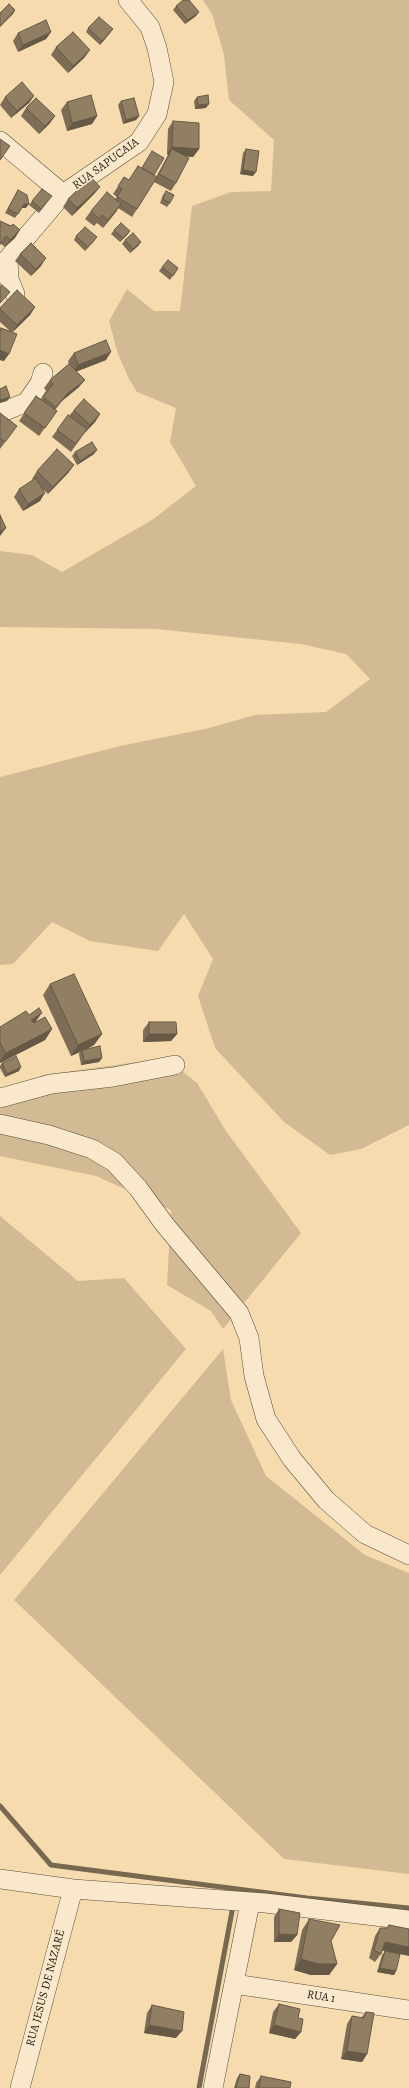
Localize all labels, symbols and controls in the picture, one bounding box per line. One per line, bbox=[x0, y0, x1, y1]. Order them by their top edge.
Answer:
street label: RUA SAPUCAIA bbox=[70, 135, 142, 193]
street label: RUA JESUS DE NAZARÉ bbox=[23, 1928, 69, 2048]
street label: RUA 1 bbox=[306, 1988, 336, 2006]

